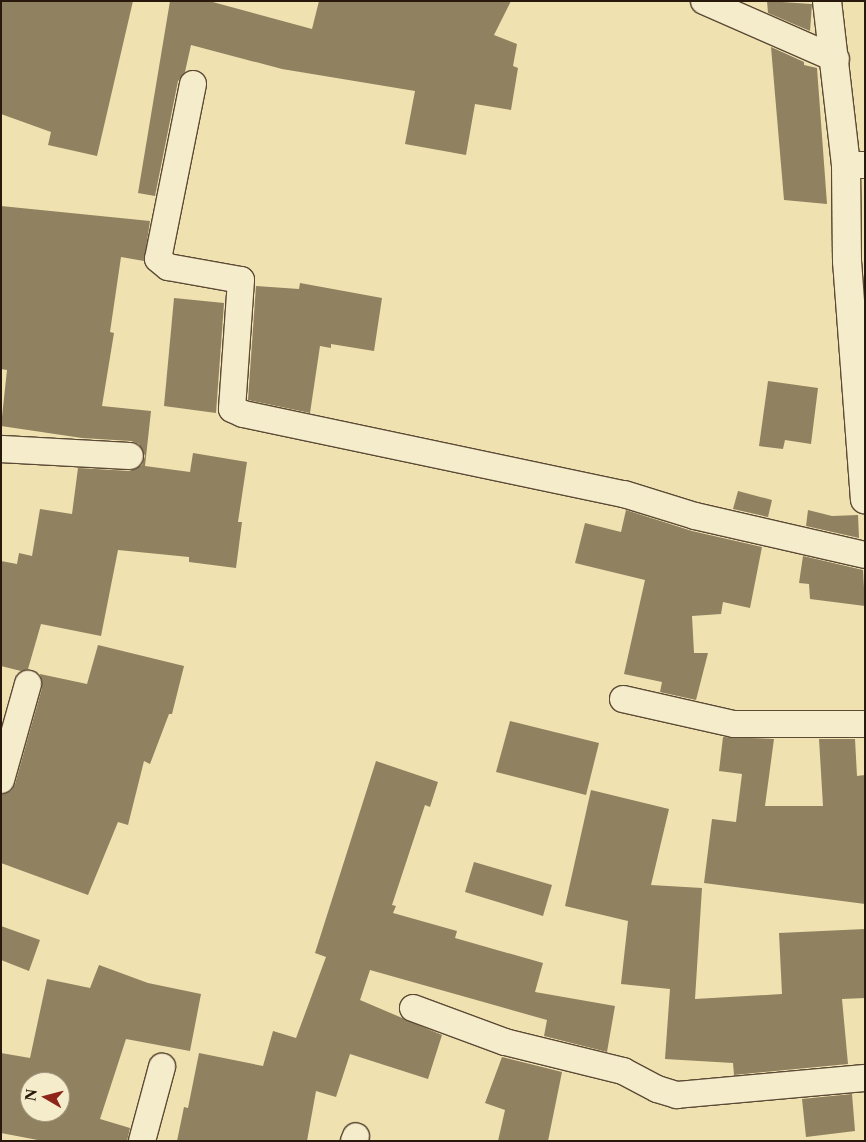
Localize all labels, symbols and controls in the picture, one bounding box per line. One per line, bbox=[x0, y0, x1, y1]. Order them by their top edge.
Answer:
north arrow bbox=[20, 1072, 70, 1122]
text: N bbox=[21, 1088, 41, 1102]

